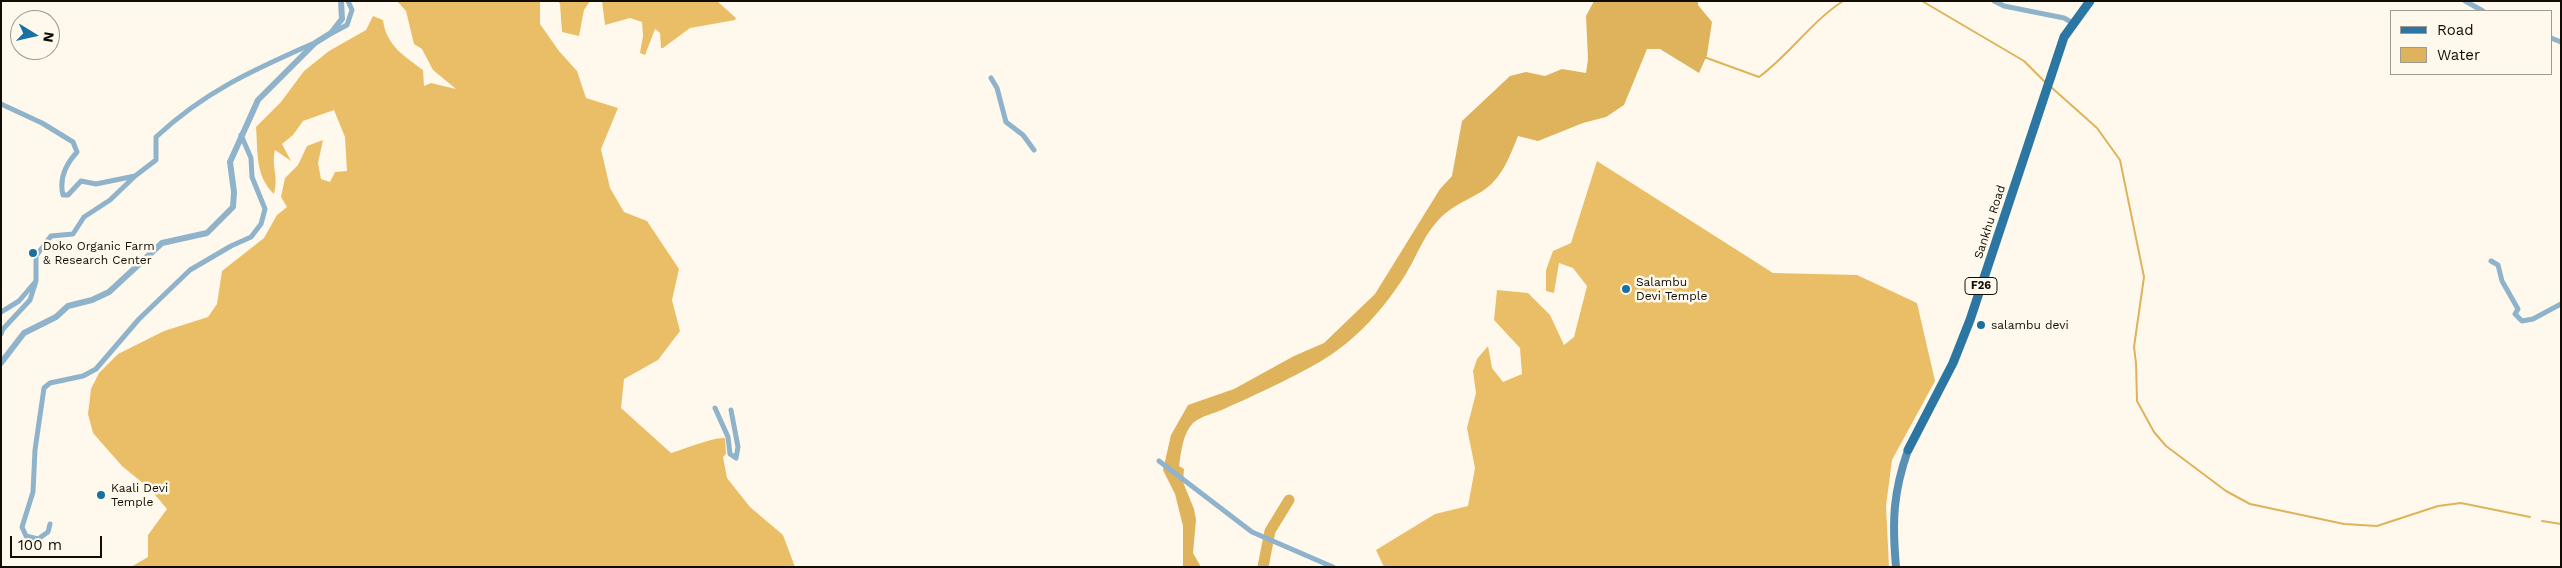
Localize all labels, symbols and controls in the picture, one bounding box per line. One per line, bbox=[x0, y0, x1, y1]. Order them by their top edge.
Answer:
north arrow bbox=[10, 10, 60, 60]
legend bbox=[2390, 10, 2552, 75]
text: Road bbox=[2437, 21, 2474, 39]
text: N bbox=[40, 31, 58, 44]
text: Water bbox=[2437, 46, 2480, 64]
street label: Sankhu Road bbox=[1971, 183, 2009, 261]
place label: Doko Organic Farm & Research Center bbox=[43, 239, 155, 267]
marker: Doko Organic Farm & Research Center bbox=[27, 247, 39, 259]
place label: Salambu Devi Temple bbox=[1636, 275, 1707, 303]
road number: F26 bbox=[1965, 278, 1997, 294]
marker: Salambu Devi Temple bbox=[1620, 283, 1632, 295]
place label: salambu devi bbox=[1991, 318, 2069, 332]
marker: salambu devi bbox=[1975, 319, 1987, 331]
place label: Kaali Devi Temple bbox=[111, 481, 168, 509]
marker: Kaali Devi Temple bbox=[95, 489, 107, 501]
scale bar bbox=[12, 526, 105, 558]
text: 100 m bbox=[18, 536, 62, 554]

